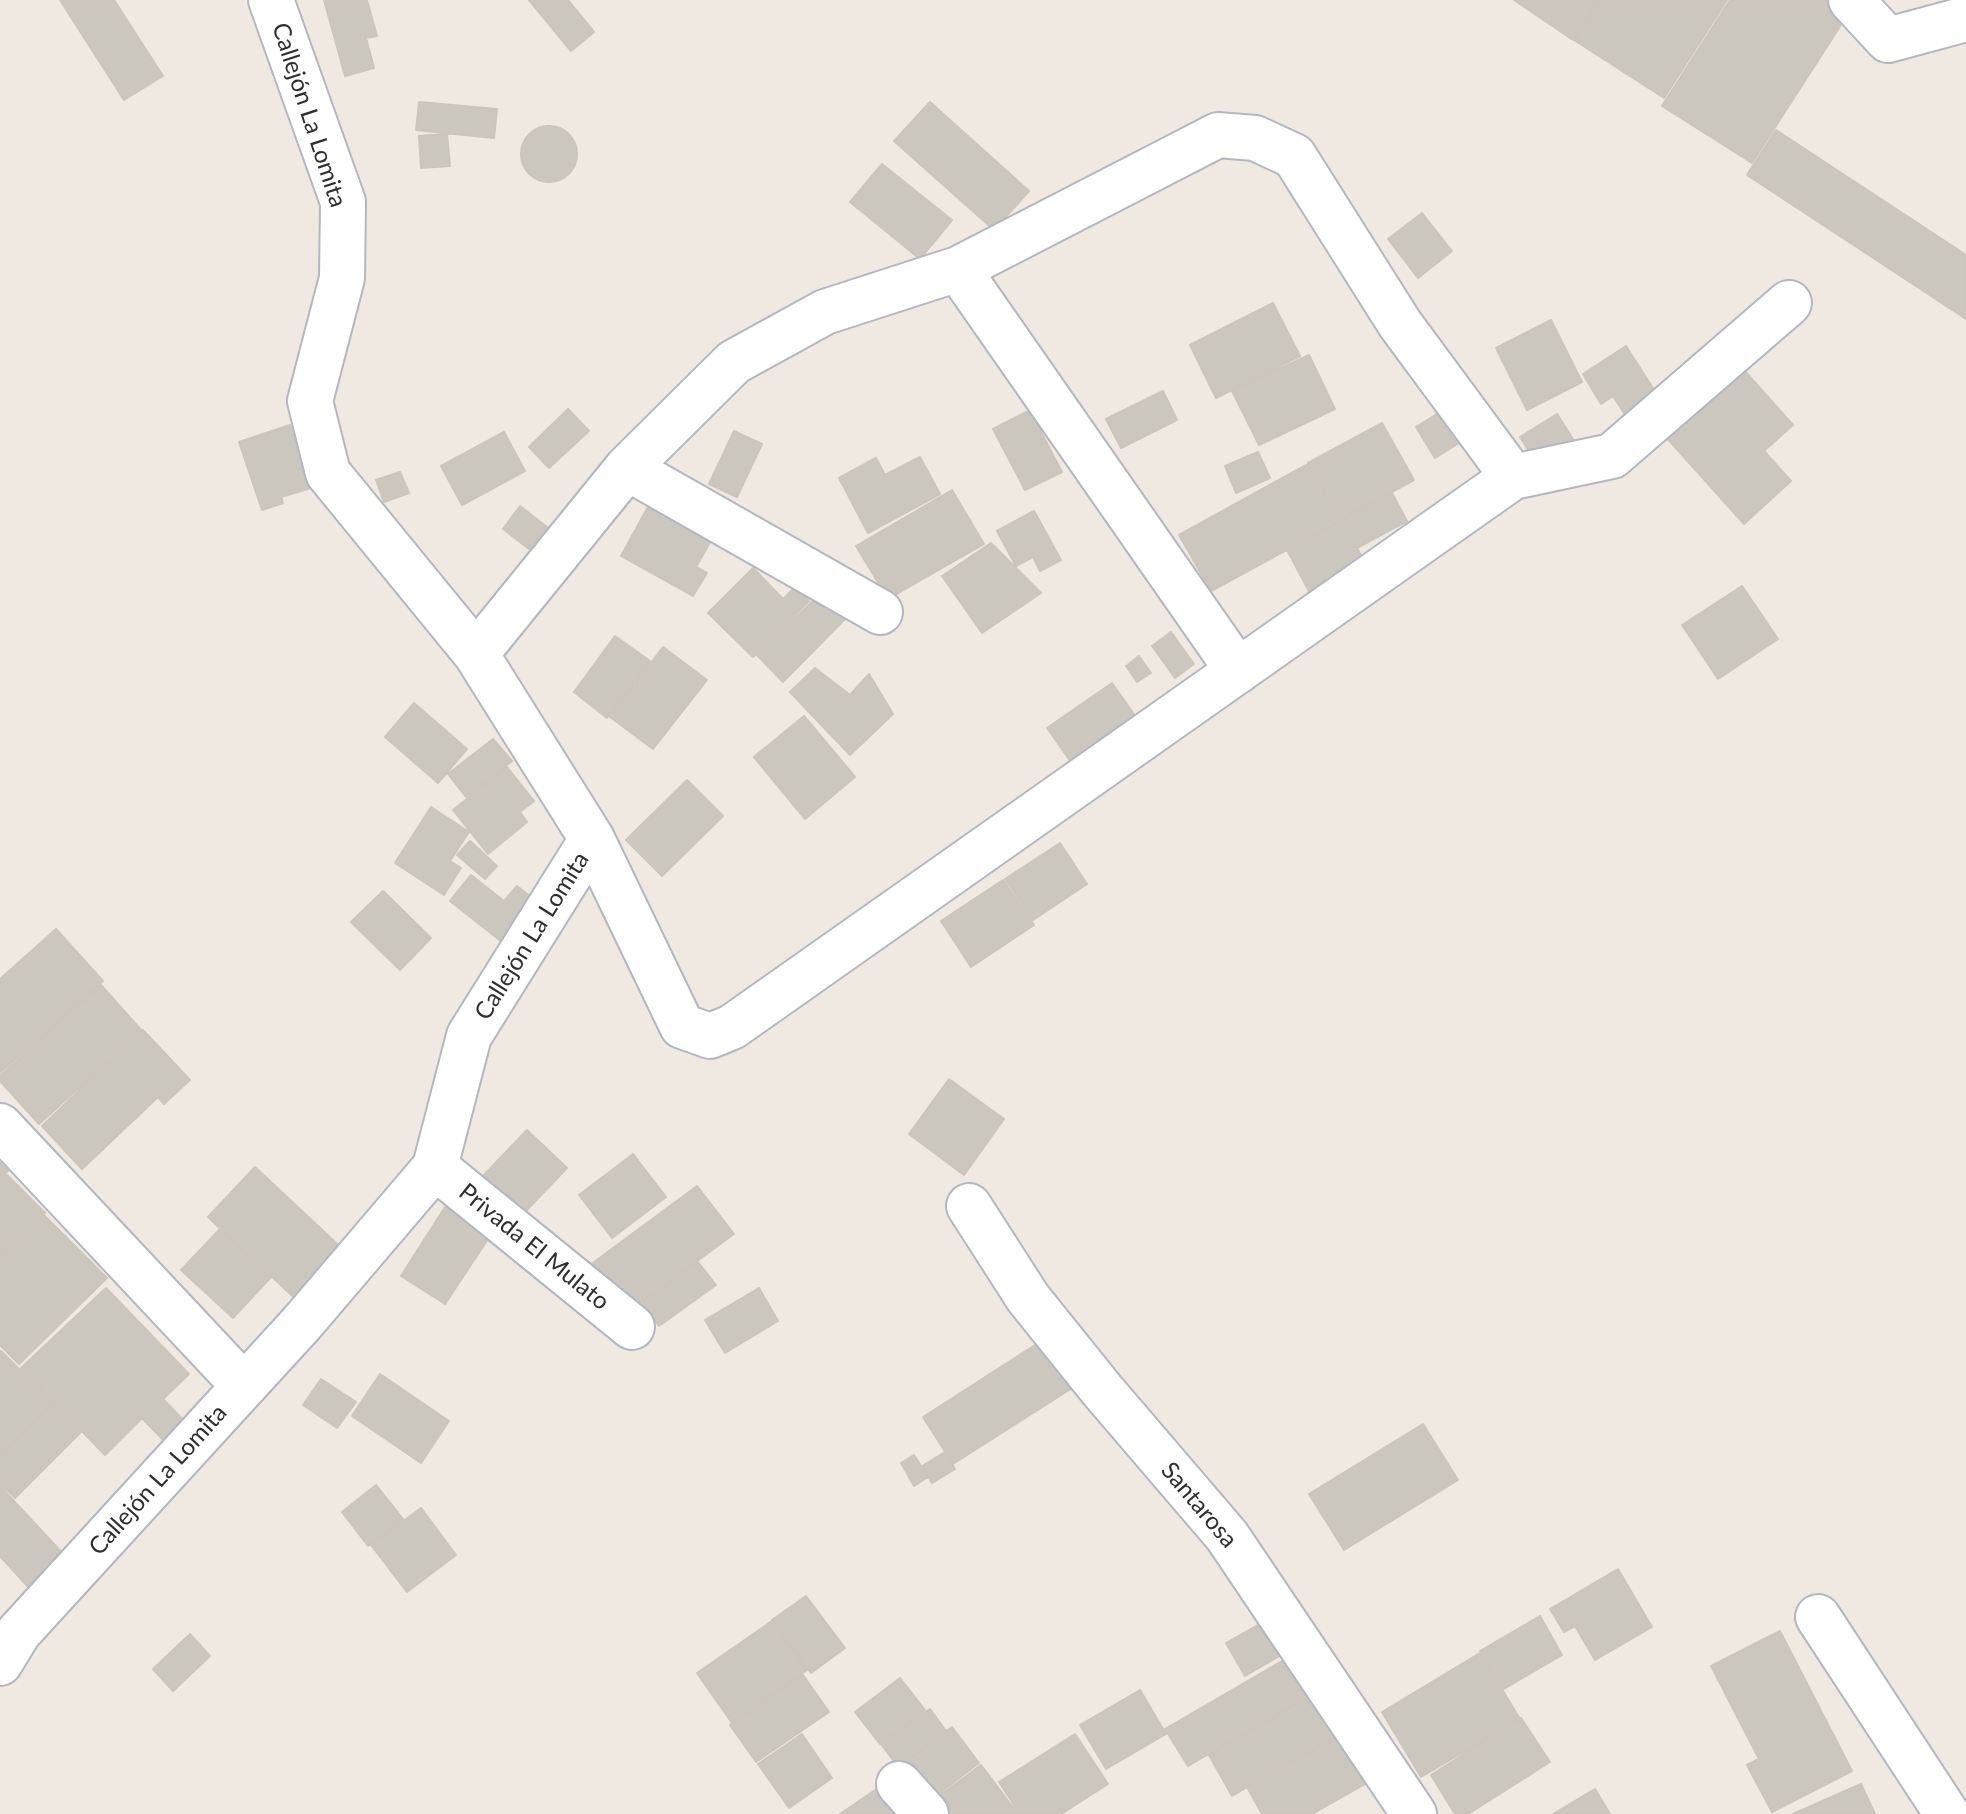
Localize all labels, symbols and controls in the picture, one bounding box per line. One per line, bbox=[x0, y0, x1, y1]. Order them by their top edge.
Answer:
street label: Callejón La Lomita bbox=[266, 19, 352, 211]
street label: Callejón La Lomita bbox=[469, 847, 595, 1025]
street label: Privada El Mulato bbox=[453, 1178, 615, 1316]
street label: Callejón La Lomita bbox=[83, 1399, 233, 1561]
street label: Santarosa bbox=[1155, 1456, 1243, 1554]

